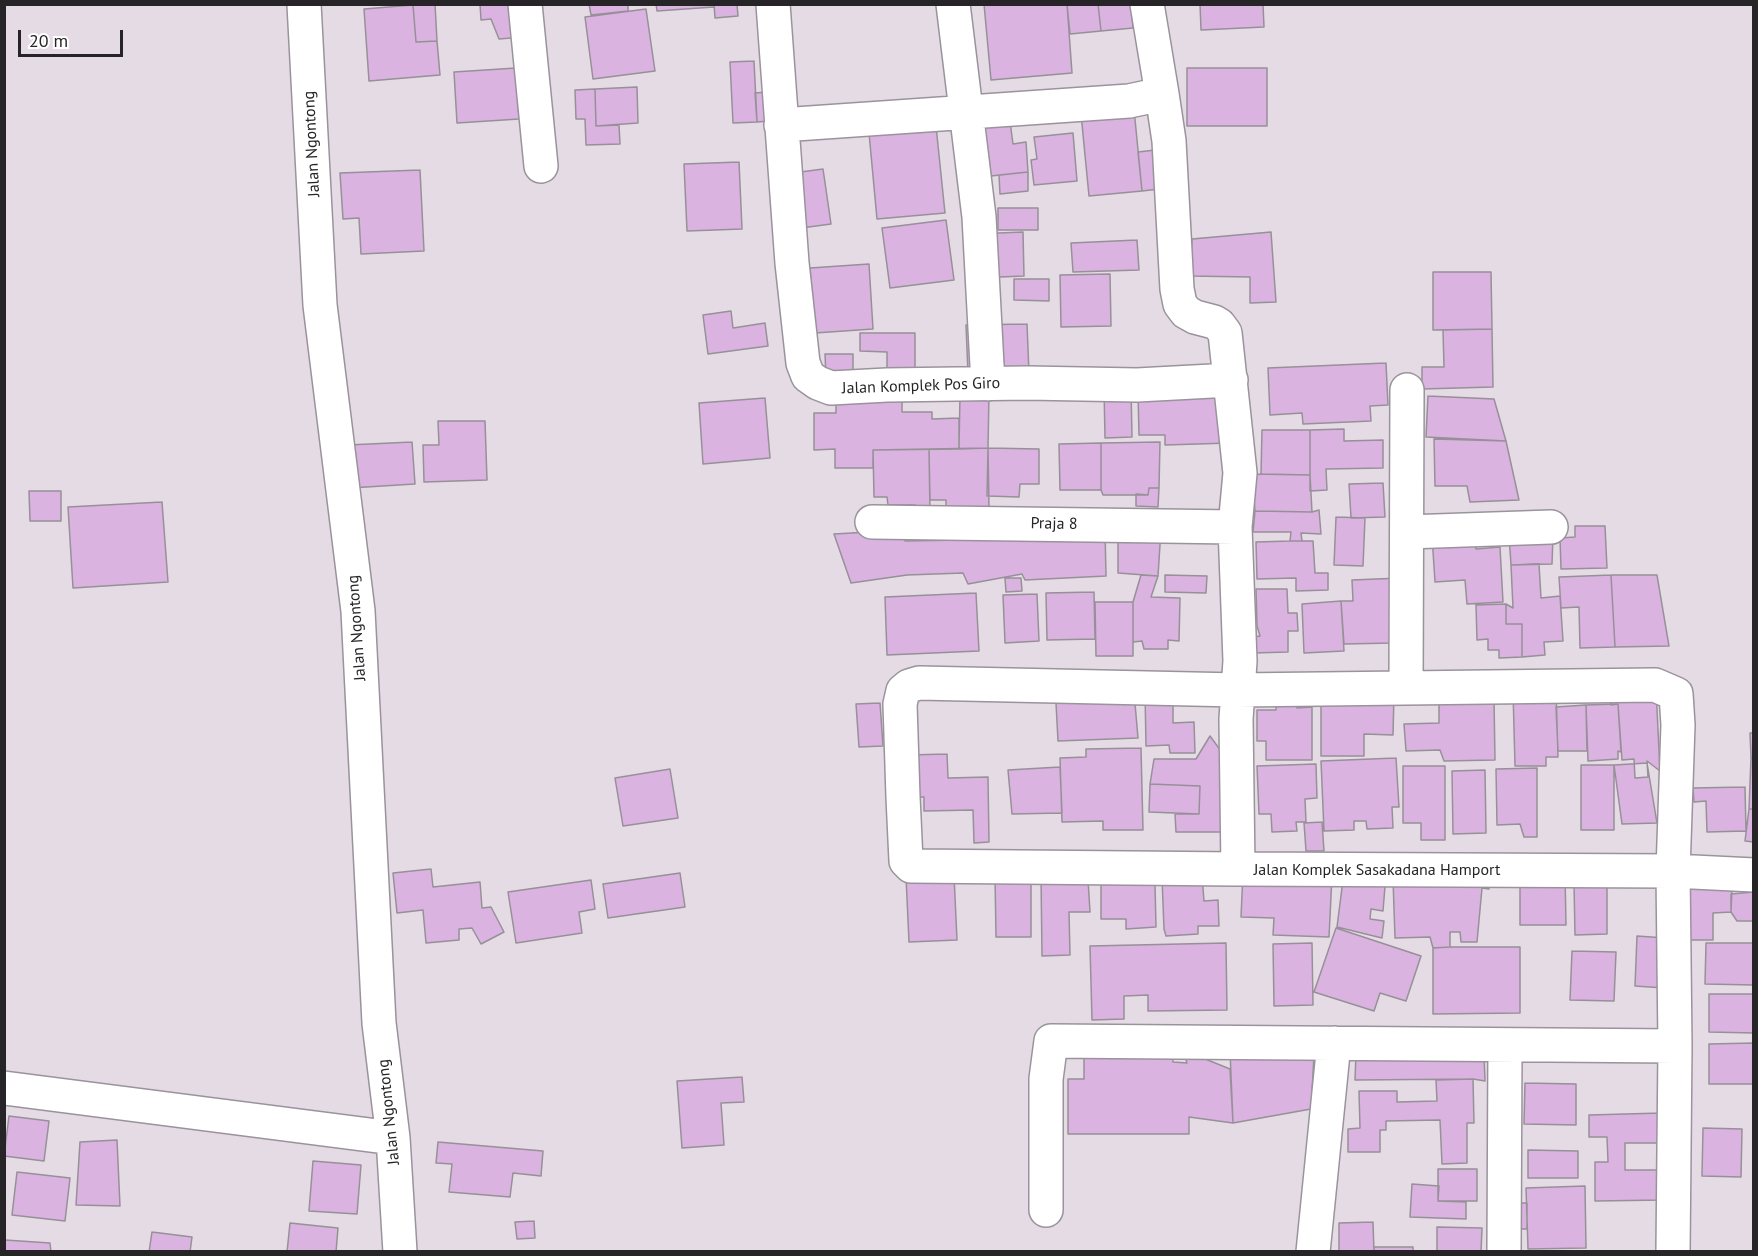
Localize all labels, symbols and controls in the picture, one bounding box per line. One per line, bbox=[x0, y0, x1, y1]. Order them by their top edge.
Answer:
scale bar bbox=[21, 18, 126, 56]
text: 20 m bbox=[29, 29, 68, 52]
street label: Jalan Ngontong bbox=[300, 91, 324, 197]
street label: Jalan Komplek Pos Giro bbox=[842, 374, 1000, 398]
street label: Praja 8 bbox=[1030, 514, 1078, 534]
street label: Jalan Ngontong bbox=[344, 574, 370, 682]
street label: Jalan Komplek Sasakadana Hamport bbox=[1254, 860, 1500, 880]
street label: Jalan Ngontong bbox=[374, 1058, 404, 1166]

